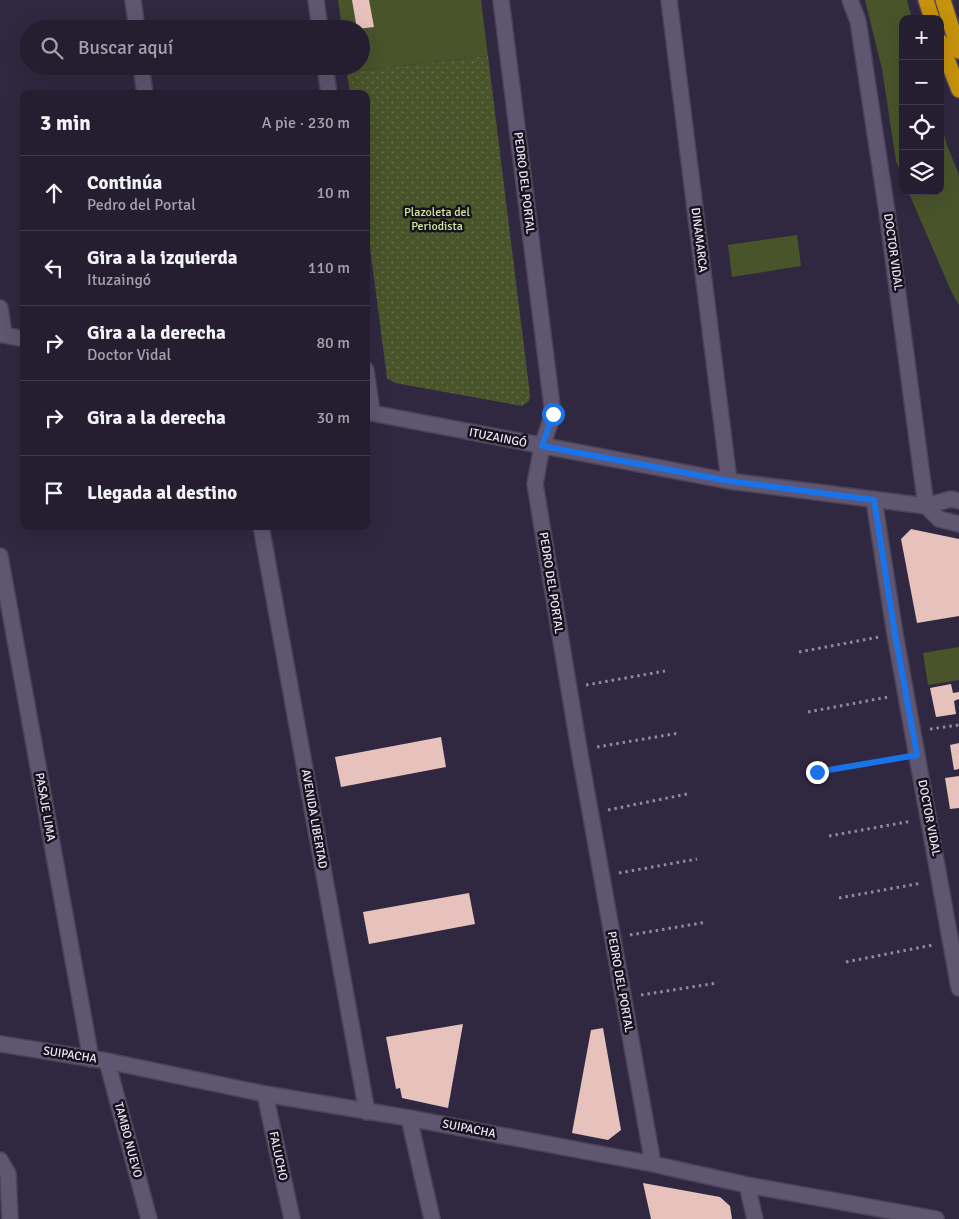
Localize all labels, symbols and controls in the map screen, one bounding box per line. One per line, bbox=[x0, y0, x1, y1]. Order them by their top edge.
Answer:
map controls bbox=[899, 15, 944, 195]
button: + bbox=[899, 15, 944, 60]
search box bbox=[20, 20, 370, 75]
icon: search bbox=[38, 34, 66, 62]
text: Buscar aquí bbox=[78, 36, 173, 60]
button: − bbox=[899, 60, 944, 105]
button: locate bbox=[899, 105, 944, 150]
text: 3 min bbox=[40, 110, 91, 136]
text: A pie · 230 m bbox=[262, 113, 350, 133]
street label: PEDRO DEL PORTAL bbox=[510, 131, 538, 235]
button: layers bbox=[899, 150, 944, 195]
text: Continúa bbox=[87, 171, 162, 195]
icon: ahead bbox=[40, 179, 68, 207]
text: 10 m bbox=[316, 183, 350, 203]
text: Pedro del Portal bbox=[87, 195, 196, 215]
park label: Plazoleta del Periodista bbox=[404, 205, 471, 234]
street label: DINAMARCA bbox=[688, 207, 711, 274]
street label: DOCTOR VIDAL bbox=[880, 212, 906, 292]
text: Gira a la izquierda bbox=[87, 246, 237, 270]
icon: left bbox=[40, 254, 68, 282]
text: 110 m bbox=[308, 258, 350, 278]
text: Ituzaingó bbox=[87, 270, 151, 290]
text: Gira a la derecha bbox=[87, 321, 226, 345]
icon: right bbox=[40, 329, 68, 357]
text: 80 m bbox=[316, 333, 350, 353]
text: Doctor Vidal bbox=[87, 345, 171, 365]
route start bbox=[542, 403, 565, 426]
icon: right bbox=[40, 404, 68, 432]
text: Gira a la derecha bbox=[87, 406, 226, 430]
text: 30 m bbox=[316, 408, 350, 428]
street label: ITUZAINGÓ bbox=[468, 425, 528, 451]
icon: arrive bbox=[40, 479, 68, 507]
text: Llegada al destino bbox=[87, 481, 237, 505]
street label: PEDRO DEL PORTAL bbox=[536, 531, 566, 635]
route end bbox=[806, 761, 829, 784]
street label: AVENIDA LIBERTAD bbox=[298, 768, 330, 870]
street label: PASAJE LIMA bbox=[32, 772, 59, 843]
street label: DOCTOR VIDAL bbox=[914, 778, 944, 858]
street label: PEDRO DEL PORTAL bbox=[604, 930, 636, 1034]
street label: SUIPACHA bbox=[42, 1043, 99, 1067]
street label: TAMBO NUEVO bbox=[111, 1101, 145, 1179]
street label: SUIPACHA bbox=[441, 1116, 498, 1142]
street label: FALUCHO bbox=[265, 1130, 291, 1182]

